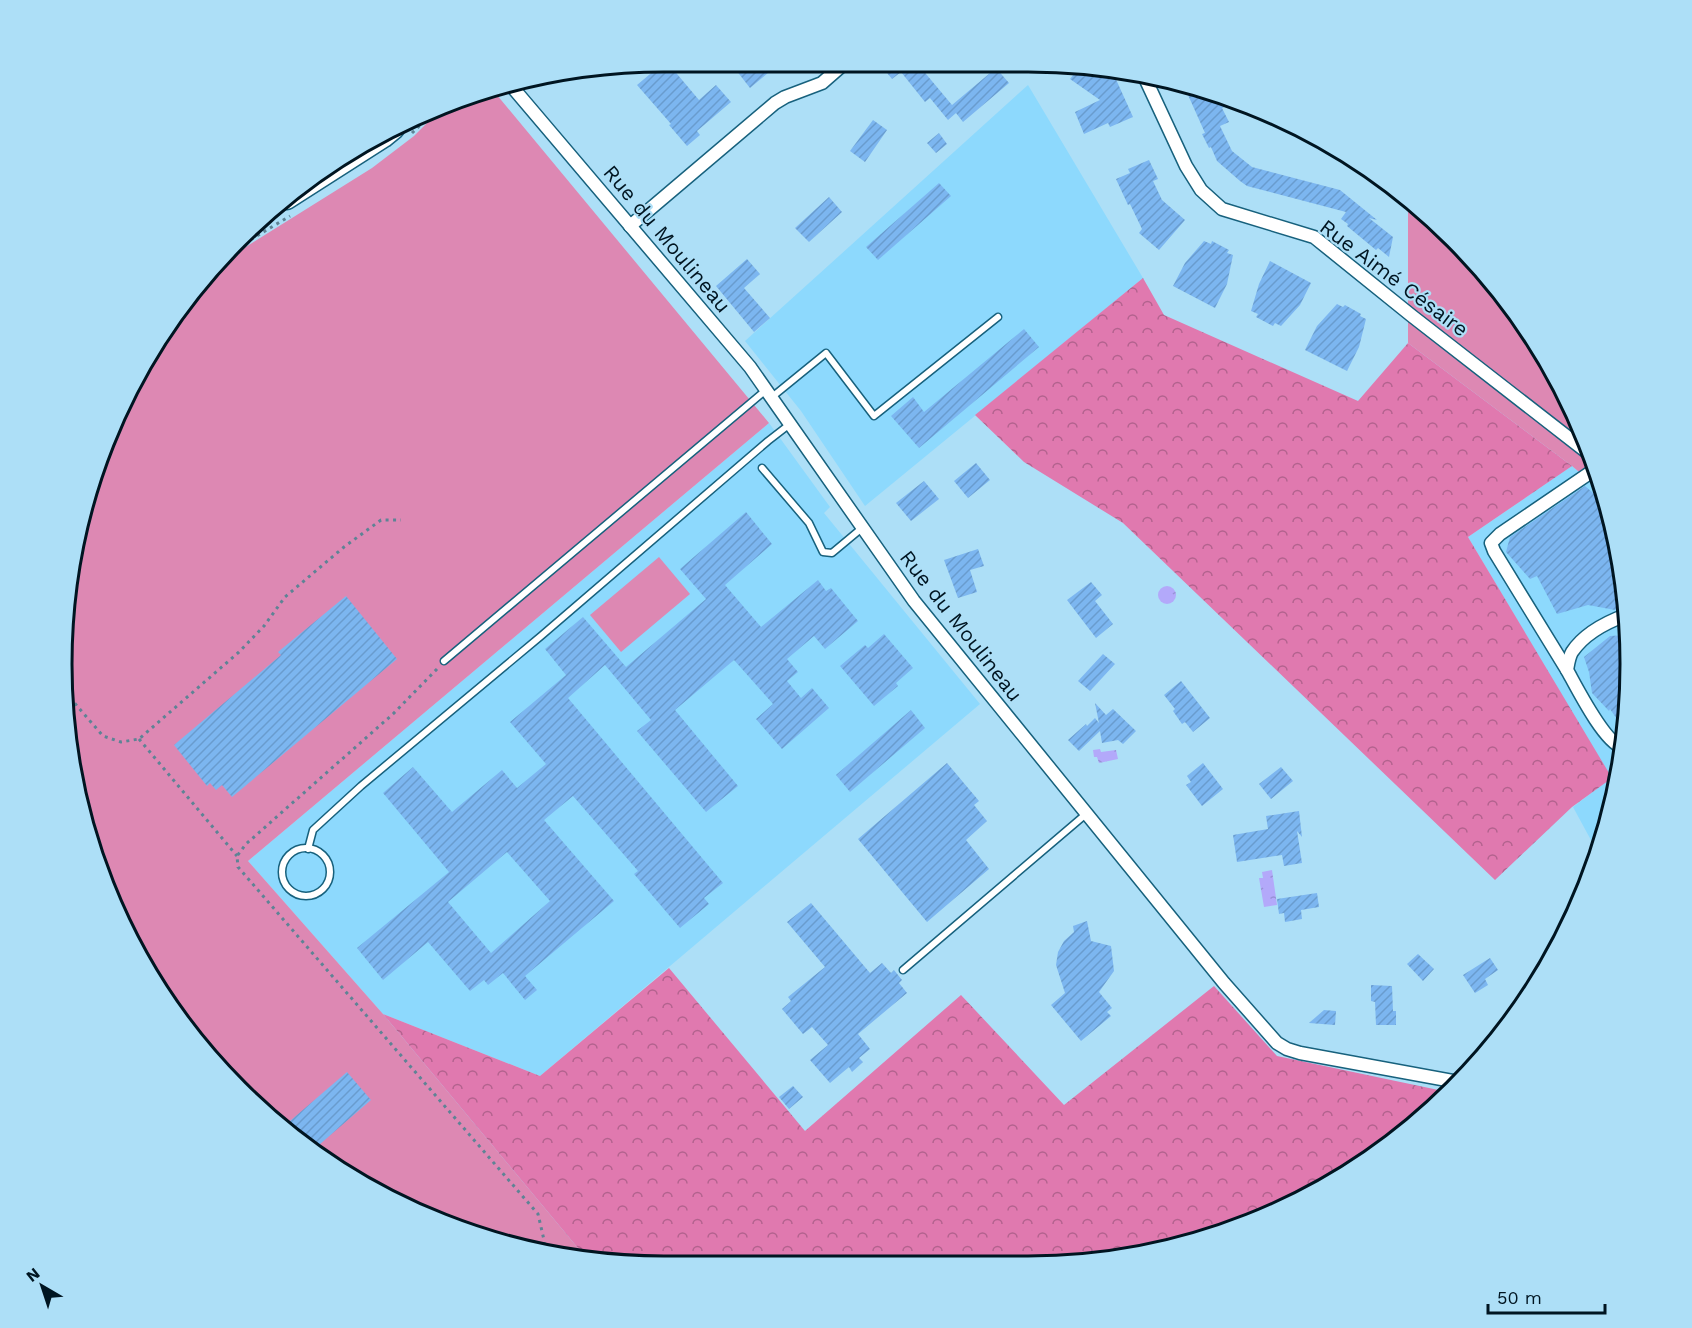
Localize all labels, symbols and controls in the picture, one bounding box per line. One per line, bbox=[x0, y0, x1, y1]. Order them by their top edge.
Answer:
street label: Rue du Moulineau bbox=[598, 160, 736, 317]
street label: Rue Aimé Césaire bbox=[1315, 214, 1473, 342]
street label: Rue du Moulineau bbox=[895, 545, 1028, 706]
north arrow bbox=[12, 1256, 72, 1316]
text: N bbox=[22, 1264, 43, 1286]
scale bar bbox=[1488, 1277, 1605, 1315]
text: 50 m bbox=[1497, 1287, 1542, 1308]

